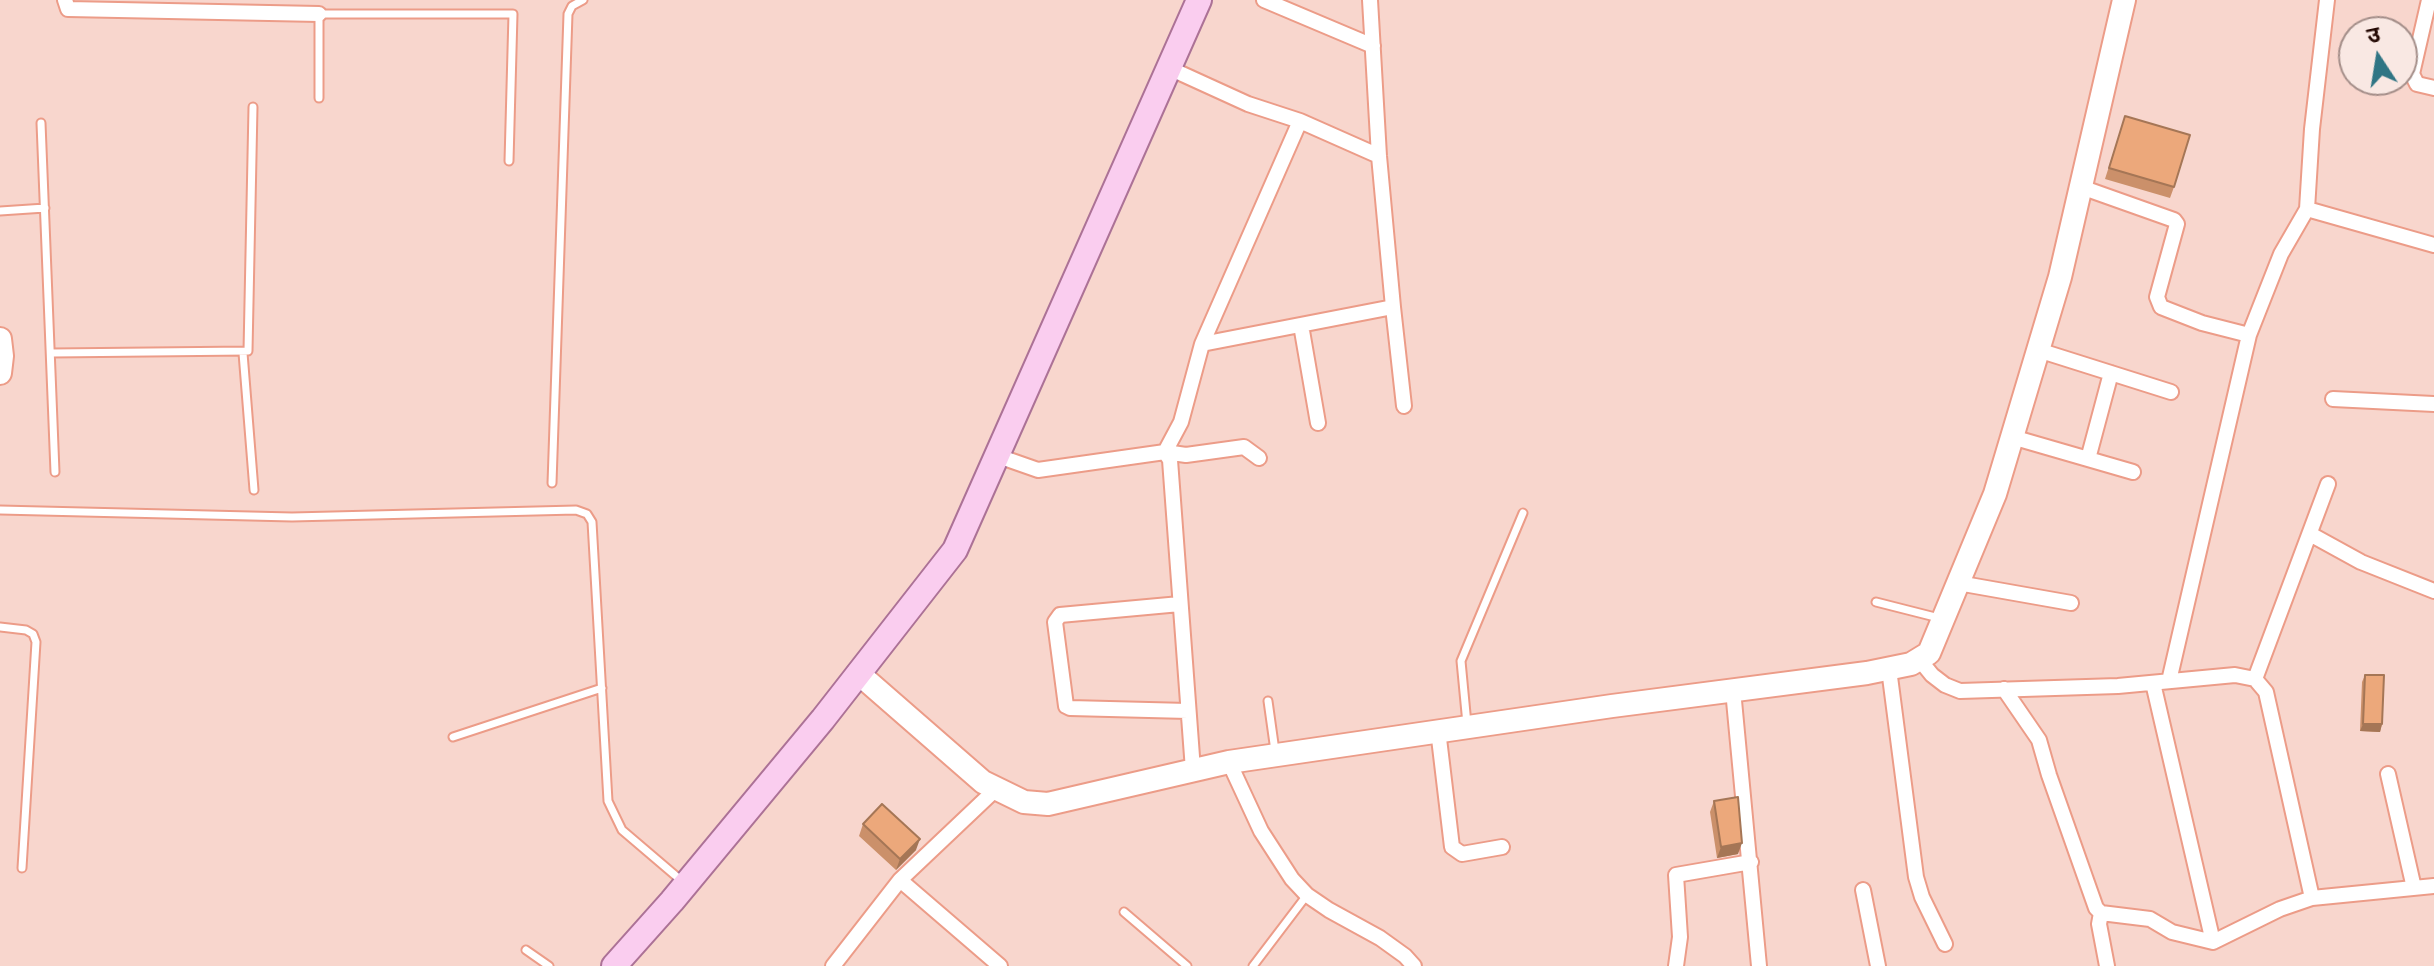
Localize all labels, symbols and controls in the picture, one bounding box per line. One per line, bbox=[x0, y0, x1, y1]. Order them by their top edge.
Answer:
north arrow bbox=[2338, 16, 2418, 96]
text: उ bbox=[2364, 17, 2383, 51]

